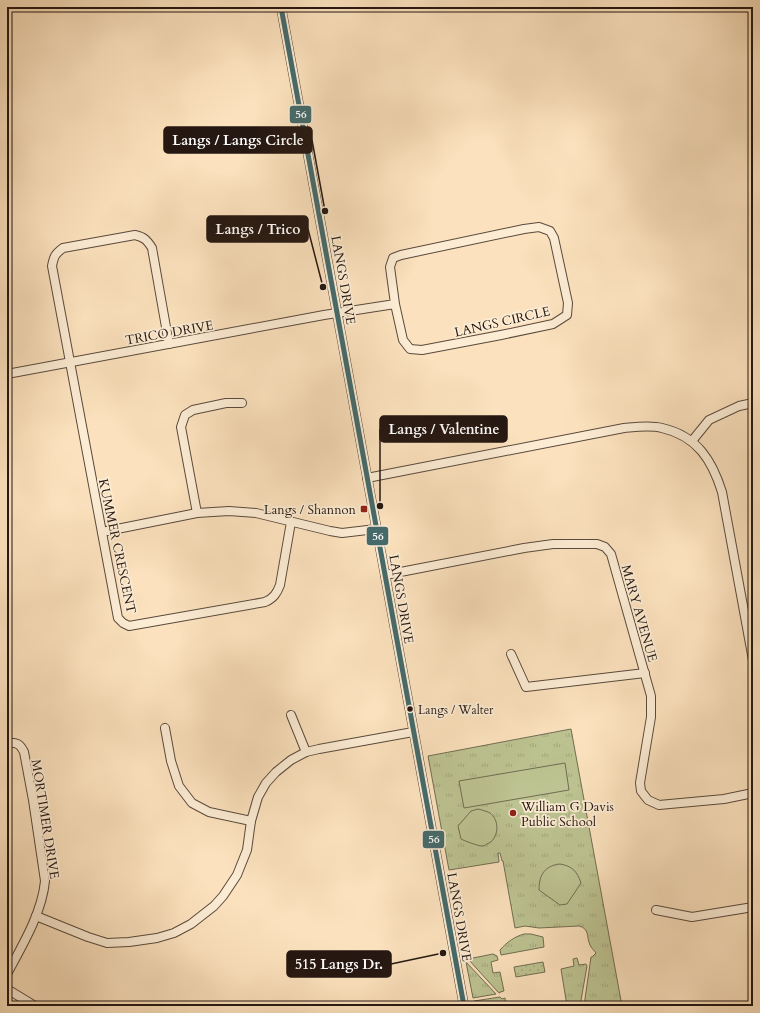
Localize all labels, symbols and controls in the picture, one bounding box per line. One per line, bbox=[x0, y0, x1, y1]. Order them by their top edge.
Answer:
line badge: 56 bbox=[289, 105, 312, 124]
text: 56 bbox=[295, 107, 307, 122]
callout: Langs / Langs Circle bbox=[164, 127, 312, 153]
text: Langs / Langs Circle bbox=[172, 131, 304, 150]
callout: Langs / Trico bbox=[207, 216, 308, 242]
text: Langs / Trico bbox=[216, 220, 300, 239]
street label: LANGS DRIVE bbox=[326, 234, 360, 326]
street label: LANGS CIRCLE bbox=[453, 302, 552, 342]
street label: TRICO DRIVE bbox=[124, 316, 215, 350]
callout: Langs / Valentine bbox=[380, 416, 507, 442]
text: Langs / Valentine bbox=[388, 420, 500, 439]
street label: KUMMER CRESCENT bbox=[94, 477, 140, 616]
place label: Langs / Shannon bbox=[264, 501, 357, 519]
marker: Langs / Shannon bbox=[359, 504, 369, 514]
line badge: 56 bbox=[366, 526, 389, 546]
text: 56 bbox=[372, 529, 384, 544]
street label: LANGS DRIVE bbox=[384, 553, 418, 645]
street label: MARY AVENUE bbox=[617, 563, 662, 664]
place label: Langs / Walter bbox=[418, 702, 494, 718]
marker: Langs / Walter bbox=[405, 704, 415, 714]
street label: MORTIMER DRIVE bbox=[27, 758, 63, 880]
place label: William G Davis Public School bbox=[520, 798, 614, 831]
marker: William G Davis Public School bbox=[508, 808, 518, 818]
line badge: 56 bbox=[422, 830, 445, 849]
text: 56 bbox=[428, 832, 440, 847]
street label: LANGS DRIVE bbox=[442, 871, 476, 963]
callout: 515 Langs Dr. bbox=[287, 951, 391, 977]
text: 515 Langs Dr. bbox=[295, 955, 383, 974]

